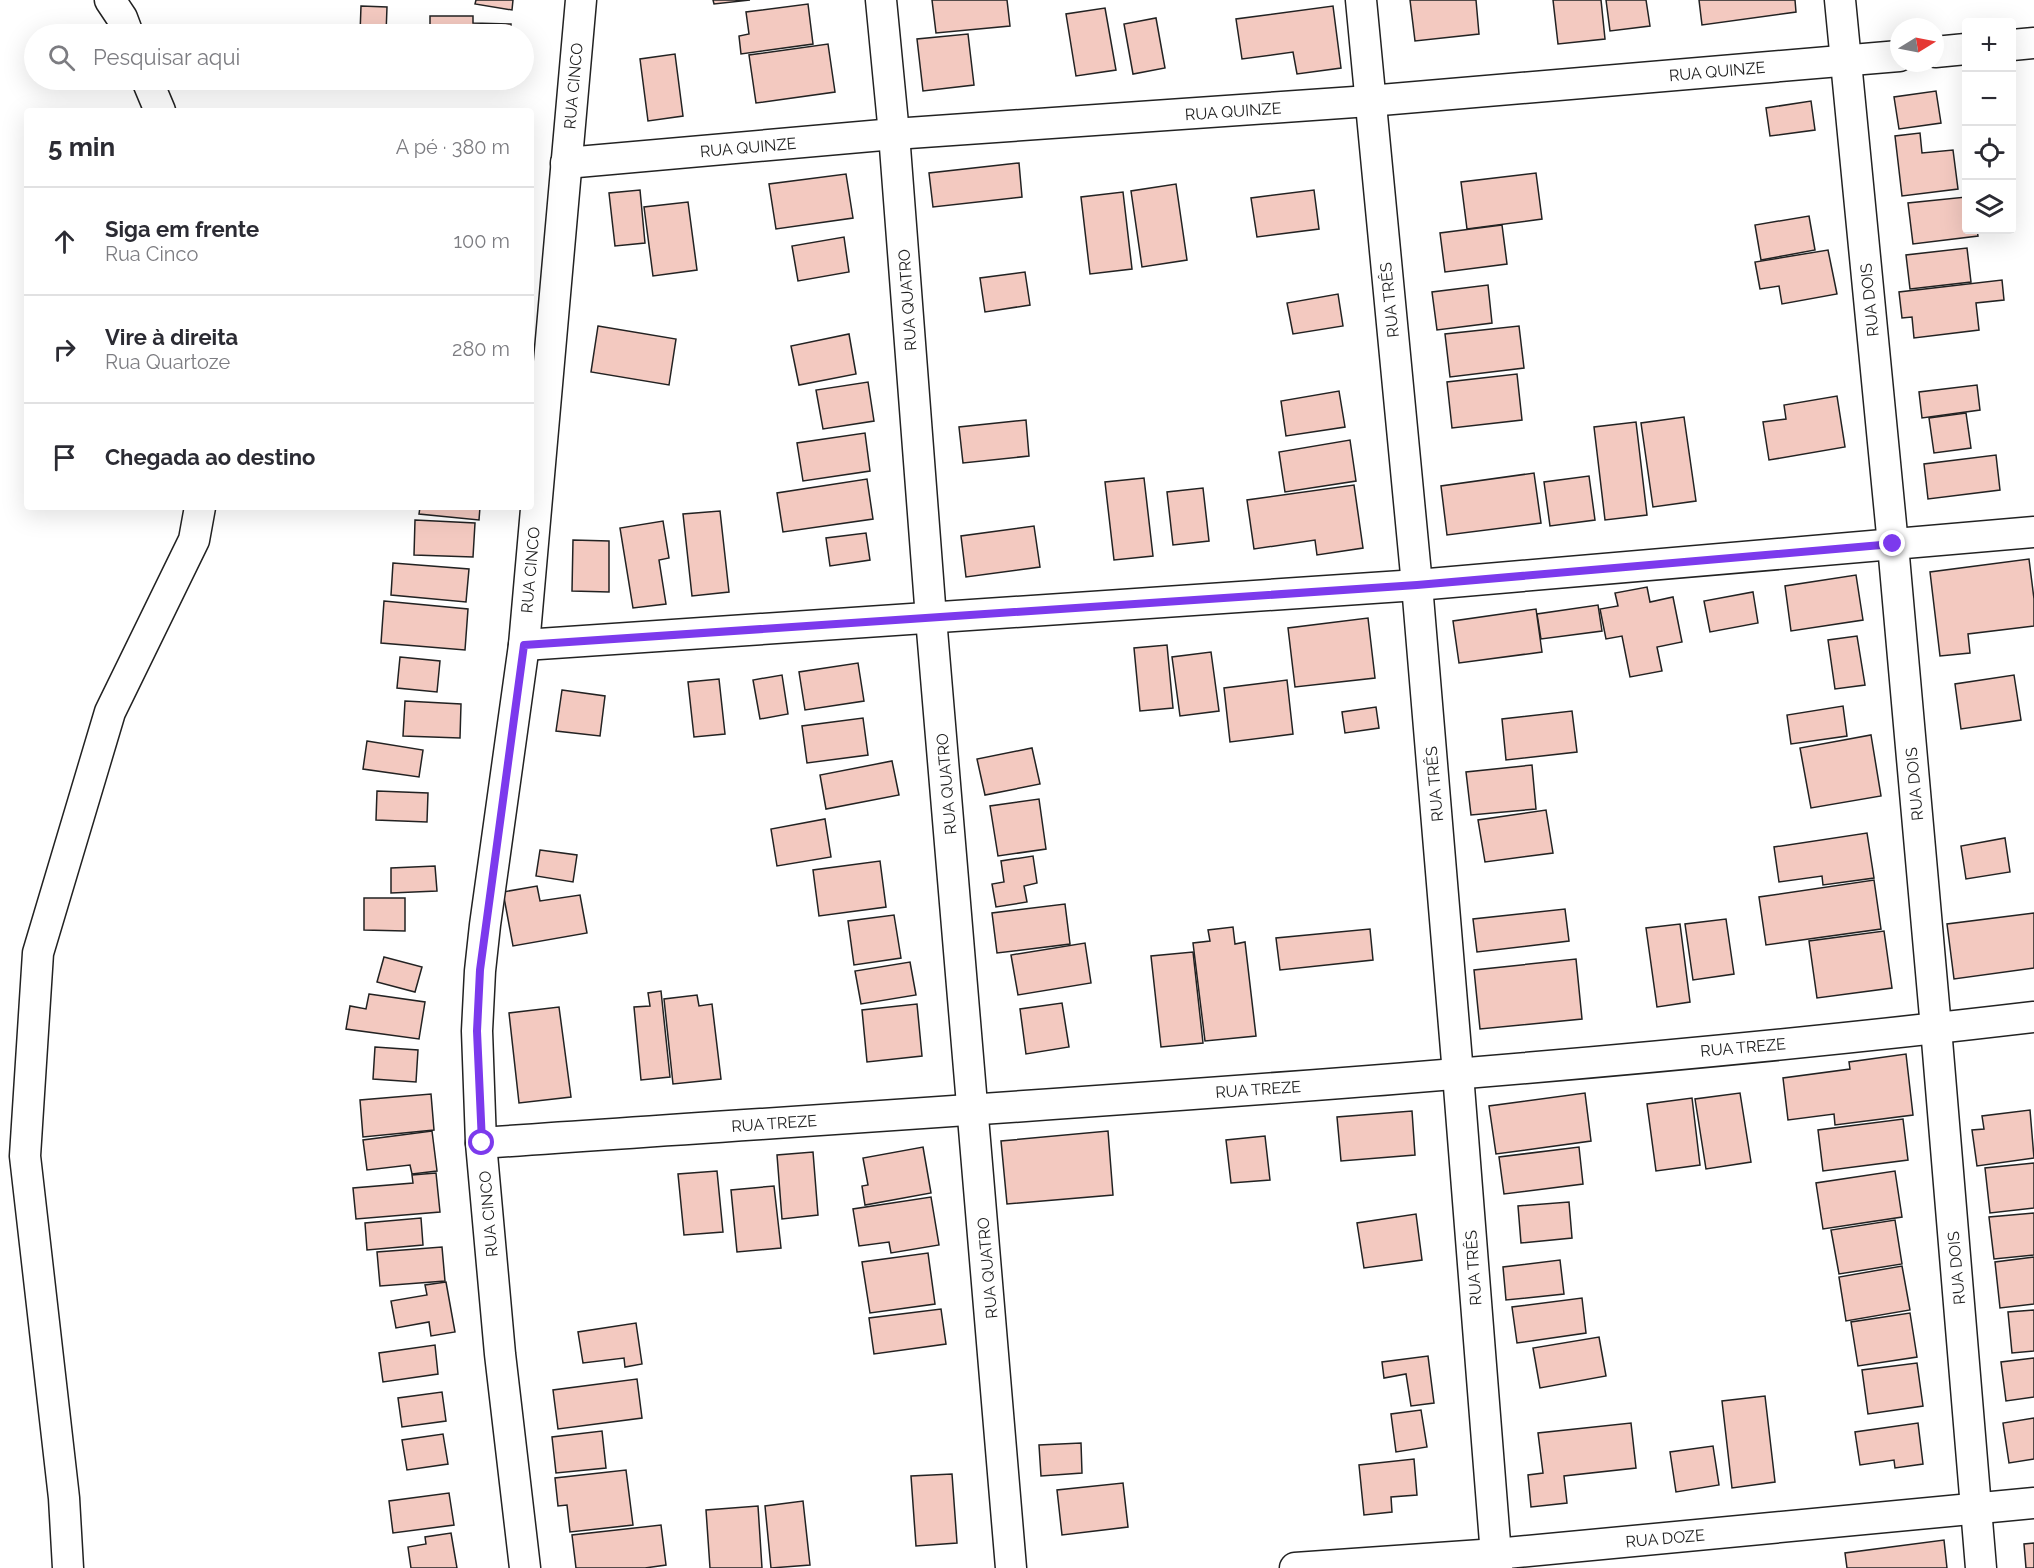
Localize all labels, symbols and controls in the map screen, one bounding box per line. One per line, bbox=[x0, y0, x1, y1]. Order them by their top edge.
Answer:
north arrow bbox=[1890, 18, 1944, 72]
map controls bbox=[1962, 18, 2016, 234]
button: + bbox=[1962, 18, 2016, 72]
search box bbox=[24, 24, 534, 90]
icon: search bbox=[45, 41, 78, 74]
street label: RUA CINCO bbox=[560, 42, 587, 130]
text: Pesquisar aqui bbox=[93, 44, 240, 70]
street label: RUA QUINZE bbox=[1668, 58, 1766, 85]
button: − bbox=[1962, 72, 2016, 126]
street label: RUA QUINZE bbox=[1184, 99, 1282, 124]
button: locate bbox=[1962, 126, 2016, 180]
text: 5 min bbox=[48, 132, 115, 162]
street label: RUA QUINZE bbox=[699, 134, 797, 161]
text: A pé · 380 m bbox=[396, 135, 510, 159]
button: layers bbox=[1962, 180, 2016, 234]
text: Siga em frente bbox=[105, 216, 259, 242]
icon: ahead bbox=[48, 225, 81, 258]
text: 100 m bbox=[453, 229, 510, 253]
text: Rua Cinco bbox=[105, 242, 198, 266]
street label: RUA QUATRO bbox=[894, 248, 921, 352]
street label: RUA TRÊS bbox=[1375, 261, 1403, 339]
street label: RUA DOIS bbox=[1856, 262, 1883, 338]
text: Vire à direita bbox=[105, 324, 238, 350]
icon: right bbox=[48, 333, 81, 366]
text: 280 m bbox=[452, 337, 510, 361]
text: Rua Quartoze bbox=[105, 350, 230, 374]
icon: arrive bbox=[48, 441, 81, 474]
text: Chegada ao destino bbox=[105, 444, 315, 470]
street label: RUA CINCO bbox=[517, 526, 544, 614]
route end bbox=[1879, 530, 1905, 556]
street label: RUA QUATRO bbox=[933, 732, 960, 836]
street label: RUA TRÊS bbox=[1421, 745, 1447, 823]
street label: RUA DOIS bbox=[1902, 746, 1927, 821]
street label: RUA TREZE bbox=[1700, 1034, 1787, 1061]
street label: RUA TREZE bbox=[1215, 1077, 1302, 1102]
street label: RUA TREZE bbox=[731, 1111, 818, 1136]
route start bbox=[468, 1129, 494, 1155]
street label: RUA CINCO bbox=[475, 1170, 502, 1258]
street label: RUA QUATRO bbox=[974, 1216, 1001, 1320]
street label: RUA TRÊS bbox=[1460, 1229, 1486, 1306]
street label: RUA DOIS bbox=[1944, 1230, 1969, 1305]
street label: RUA DOZE bbox=[1625, 1526, 1706, 1551]

